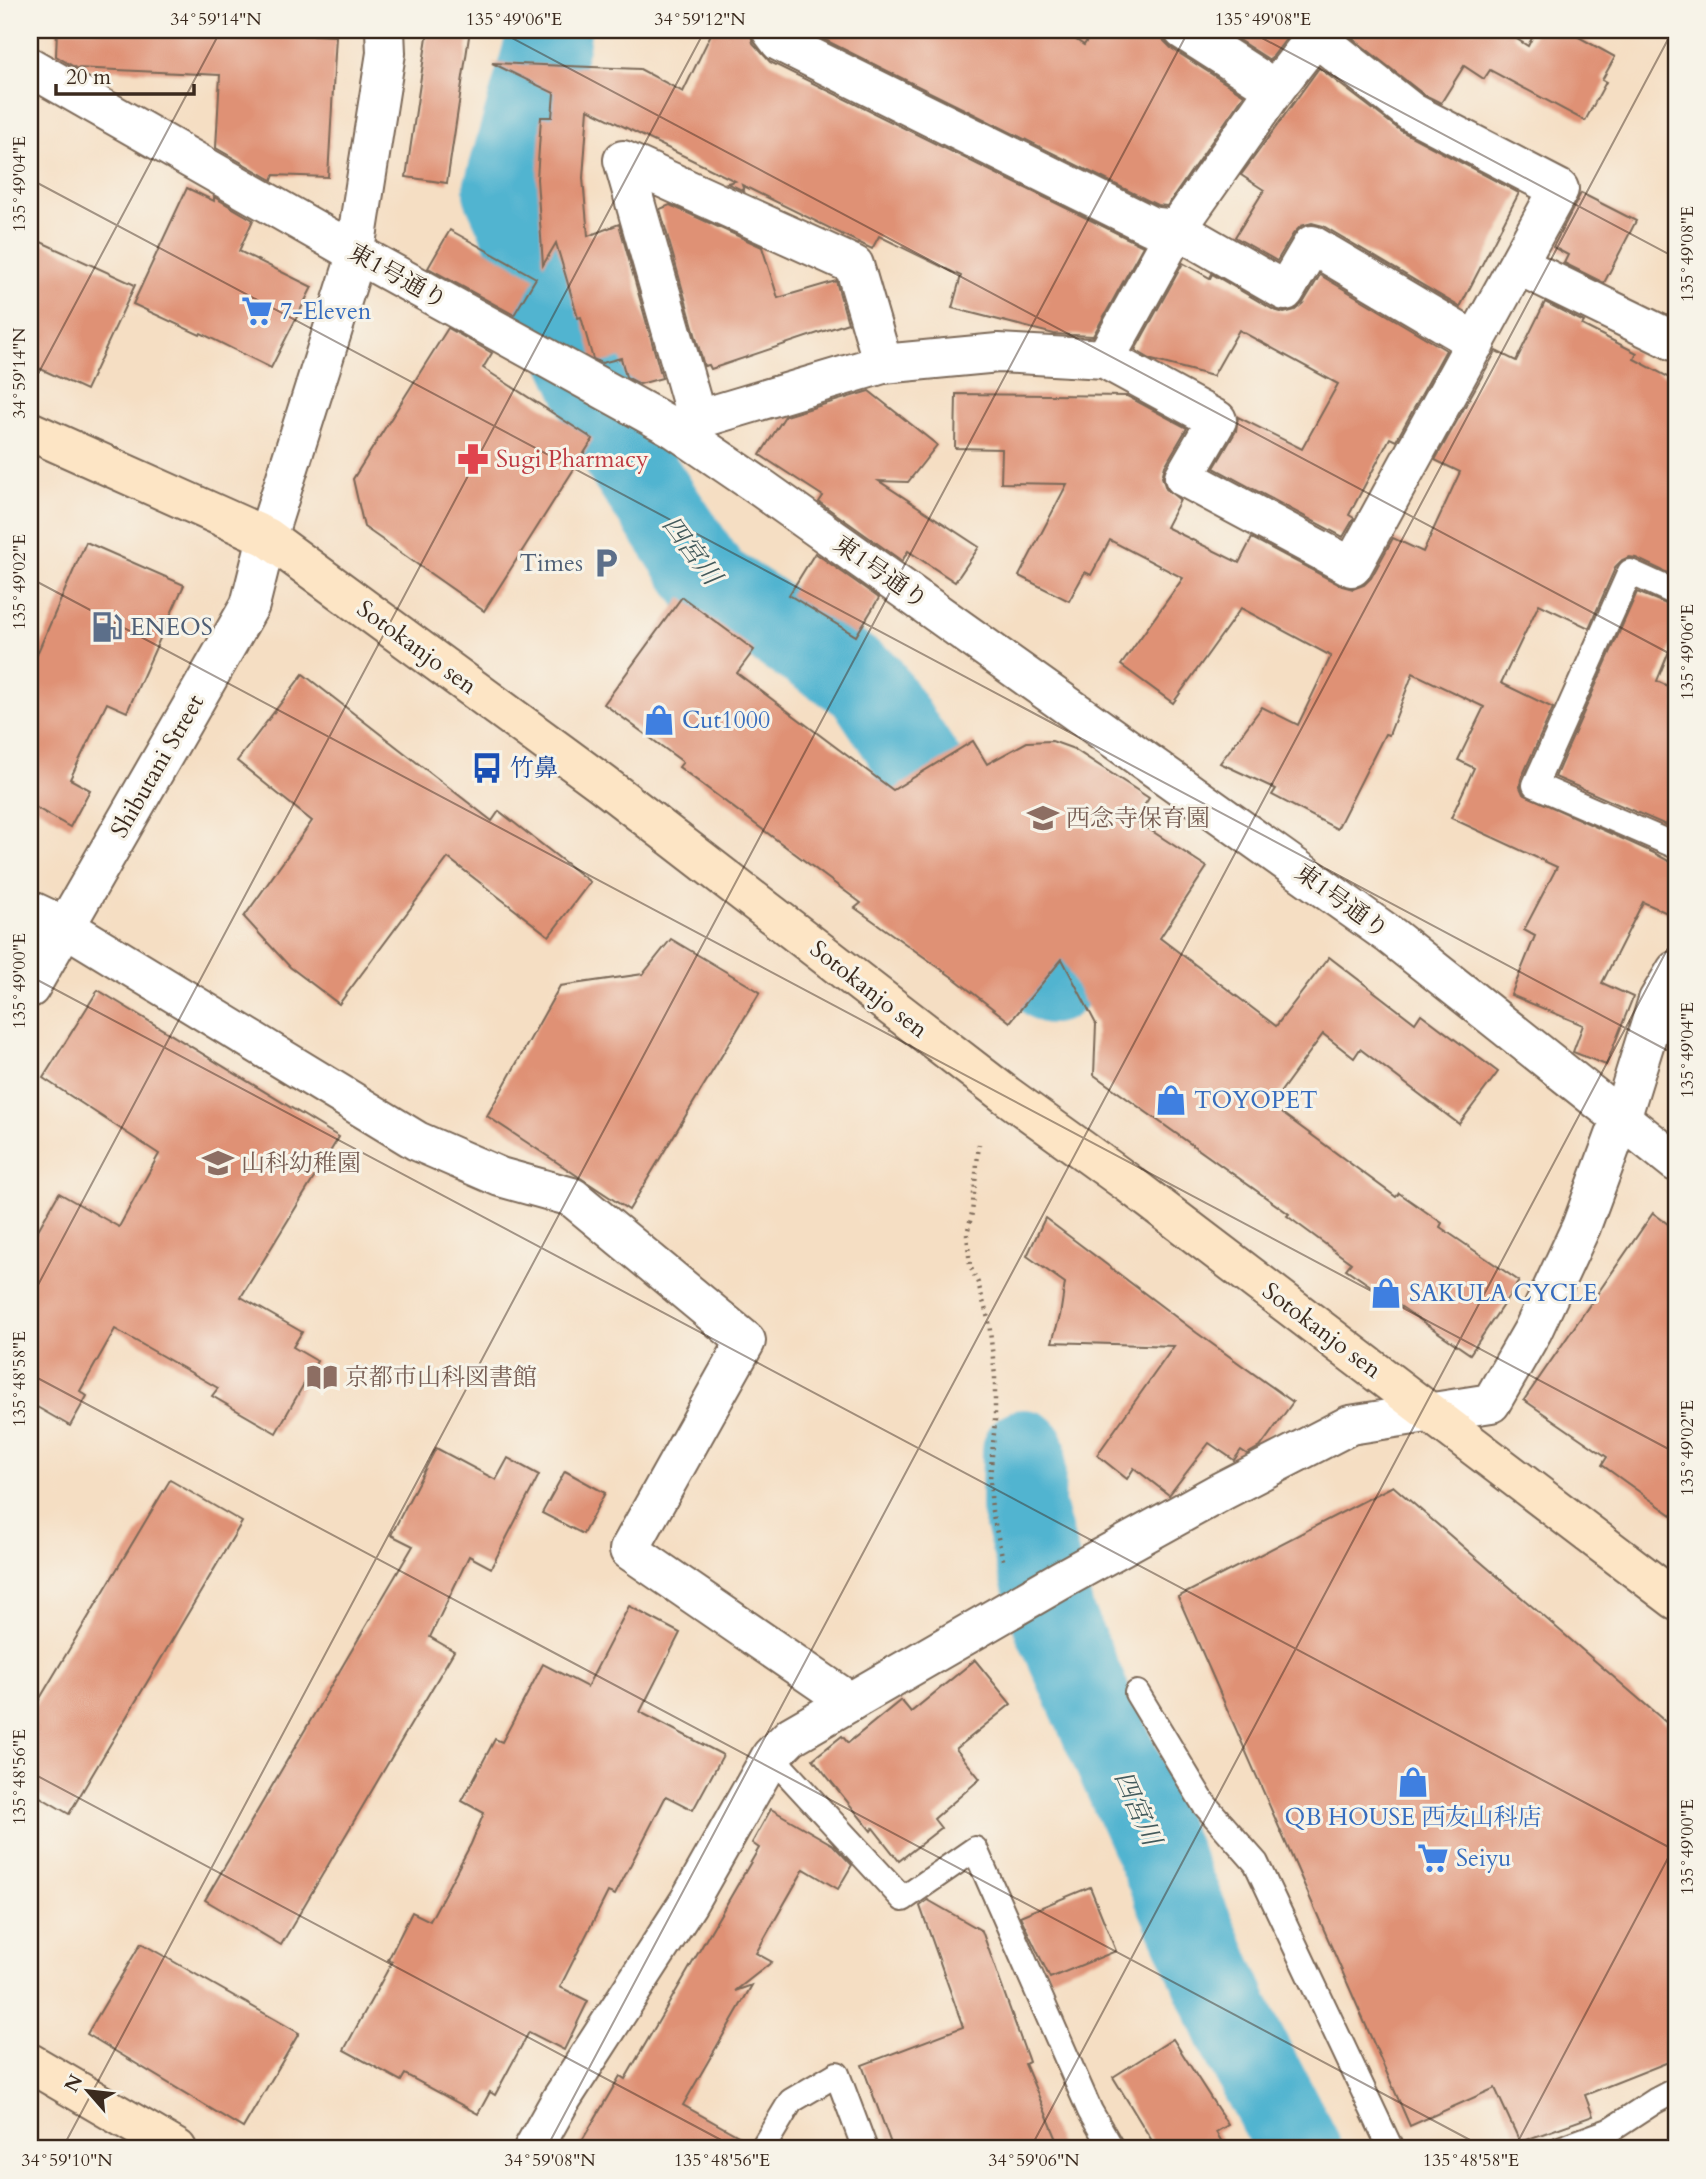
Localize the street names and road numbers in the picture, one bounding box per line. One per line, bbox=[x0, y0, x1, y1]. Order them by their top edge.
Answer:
street label: 東1号通り bbox=[342, 236, 453, 317]
street label: 東1号通り bbox=[827, 528, 935, 617]
street label: Sotokanjo sen bbox=[350, 593, 484, 702]
street label: Shibutani Street bbox=[103, 688, 212, 844]
street label: 東1号通り bbox=[1288, 856, 1395, 947]
street label: Sotokanjo sen bbox=[803, 933, 935, 1046]
street label: Sotokanjo sen bbox=[1255, 1275, 1388, 1386]

